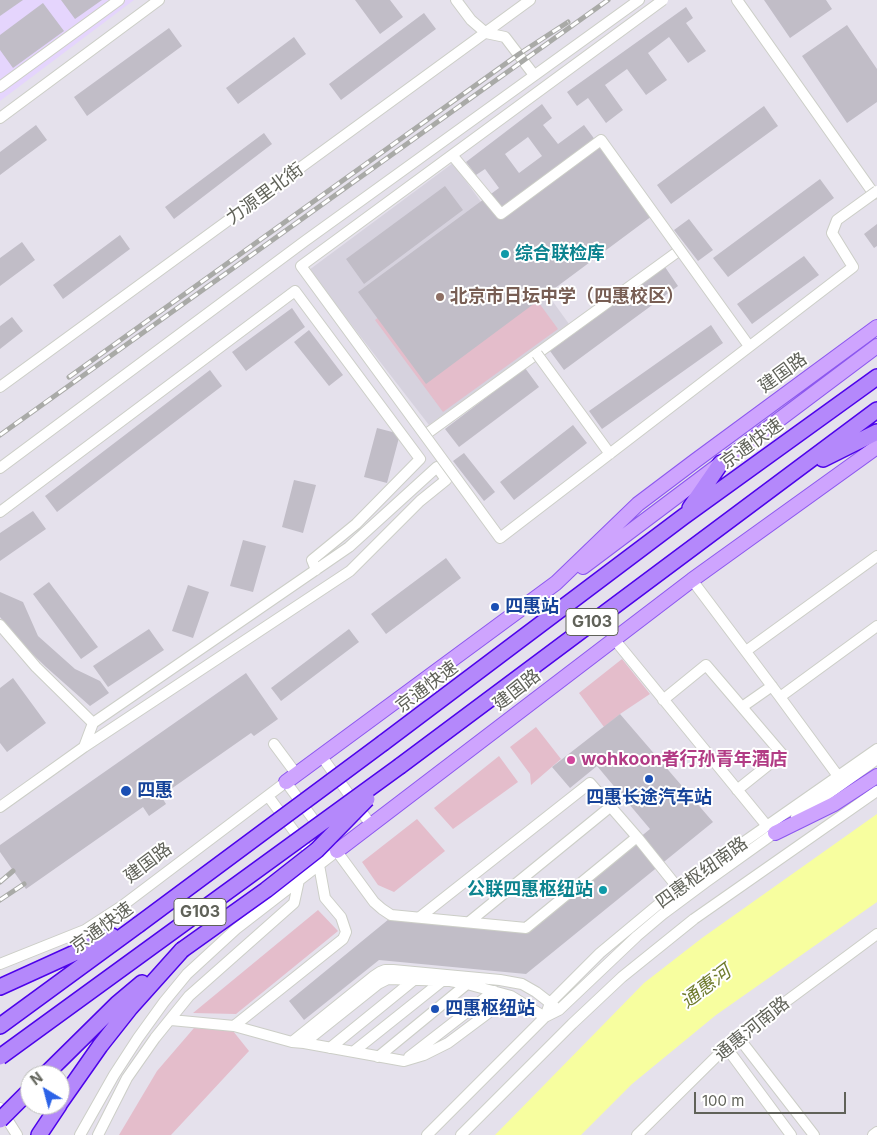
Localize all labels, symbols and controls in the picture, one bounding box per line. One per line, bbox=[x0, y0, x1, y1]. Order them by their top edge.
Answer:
street label: 力源里北街 bbox=[222, 159, 308, 229]
place label: 综合联检库 bbox=[515, 243, 605, 265]
marker: 综合联检库 bbox=[499, 248, 511, 260]
place label: 北京市日坛中学（四惠校区） bbox=[450, 286, 684, 308]
marker: 北京市日坛中学（四惠校区） bbox=[434, 291, 446, 303]
street label: 建国路 bbox=[755, 348, 811, 398]
street label: 京通快速 bbox=[717, 414, 787, 474]
place label: 四惠站 bbox=[505, 596, 559, 618]
marker: 四惠站 bbox=[489, 601, 501, 613]
road number: G103 bbox=[566, 608, 618, 636]
street label: 京通快速 bbox=[392, 657, 462, 717]
street label: 建国路 bbox=[489, 665, 545, 715]
place label: wohkoon者行孙青年酒店 bbox=[581, 749, 788, 771]
marker: wohkoon者行孙青年酒店 bbox=[565, 754, 577, 766]
marker: 四惠长途汽车站 bbox=[643, 773, 655, 785]
place label: 四惠 bbox=[137, 780, 173, 802]
marker: 四惠 bbox=[119, 784, 133, 798]
place label: 四惠长途汽车站 bbox=[586, 787, 712, 809]
street label: 四惠枢纽南路 bbox=[652, 833, 752, 913]
street label: 建国路 bbox=[120, 838, 176, 888]
place label: 公联四惠枢纽站 bbox=[467, 879, 593, 901]
marker: 公联四惠枢纽站 bbox=[597, 884, 609, 896]
street label: 京通快速 bbox=[67, 898, 137, 958]
road number: G103 bbox=[174, 899, 226, 926]
water label: 通惠河 bbox=[676, 961, 736, 1013]
street label: 通惠河南路 bbox=[710, 992, 794, 1066]
place label: 四惠枢纽站 bbox=[445, 998, 535, 1020]
marker: 四惠枢纽站 bbox=[429, 1003, 441, 1015]
north arrow bbox=[20, 1065, 70, 1115]
text: N bbox=[27, 1068, 46, 1088]
scale bar bbox=[697, 1082, 850, 1114]
text: 100 m bbox=[702, 1091, 744, 1110]

